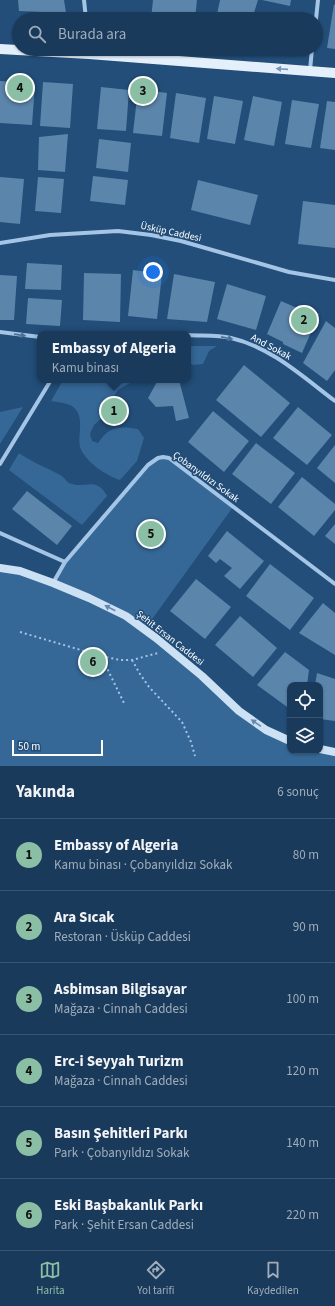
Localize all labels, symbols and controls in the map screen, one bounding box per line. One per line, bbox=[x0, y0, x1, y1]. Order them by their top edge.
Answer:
search box bbox=[12, 12, 323, 56]
icon: search bbox=[26, 23, 48, 45]
text: Burada ara bbox=[58, 24, 126, 45]
one-way arrow bbox=[276, 65, 288, 72]
pin: 4 bbox=[7, 73, 33, 103]
pin: 3 bbox=[130, 76, 156, 106]
street label: Üsküp Caddesi bbox=[139, 219, 203, 245]
your location bbox=[143, 262, 163, 282]
pin: 2 bbox=[291, 305, 317, 335]
street label: And Sokak bbox=[248, 330, 294, 364]
popup bbox=[37, 331, 191, 383]
one-way arrow bbox=[14, 332, 26, 338]
one-way arrow bbox=[221, 335, 233, 341]
text: Embassy of Algeria bbox=[52, 338, 176, 359]
text: Kamu binası bbox=[52, 359, 119, 377]
pin: 1 bbox=[101, 396, 127, 426]
street label: Çobanyıldızı Sokak bbox=[170, 448, 242, 506]
pin: 5 bbox=[138, 519, 164, 549]
one-way arrow bbox=[104, 605, 116, 611]
street label: Şehit Ersan Caddesi bbox=[133, 607, 207, 669]
pin: 6 bbox=[80, 647, 106, 677]
map controls bbox=[287, 682, 323, 754]
button: locate bbox=[287, 682, 323, 718]
button: layers bbox=[287, 718, 323, 754]
one-way arrow bbox=[250, 719, 261, 727]
scale bar bbox=[12, 738, 103, 757]
text: 50 m bbox=[18, 739, 40, 754]
text: Yakında bbox=[16, 780, 75, 804]
text: 6 sonuç bbox=[277, 783, 319, 801]
text: Embassy of Algeria bbox=[54, 835, 178, 856]
text: 1 bbox=[26, 846, 32, 864]
text: 80 m bbox=[293, 846, 319, 864]
text: Kamu binası · Çobanyıldızı Sokak bbox=[54, 856, 232, 874]
text: Ara Sıcak bbox=[54, 907, 115, 928]
text: 2 bbox=[26, 918, 32, 936]
text: 90 m bbox=[293, 918, 319, 936]
text: Restoran · Üsküp Caddesi bbox=[54, 928, 191, 946]
text: Asbimsan Bilgisayar bbox=[54, 979, 187, 1000]
text: 3 bbox=[26, 990, 32, 1008]
text: 100 m bbox=[286, 990, 319, 1008]
text: Mağaza · Cinnah Caddesi bbox=[54, 1000, 188, 1018]
text: Erc-i Seyyah Turizm bbox=[54, 1051, 184, 1072]
text: 4 bbox=[26, 1062, 32, 1080]
text: 120 m bbox=[286, 1062, 319, 1080]
text: Mağaza · Cinnah Caddesi bbox=[54, 1072, 188, 1090]
text: Basın Şehitleri Parkı bbox=[54, 1123, 188, 1144]
text: 5 bbox=[26, 1134, 32, 1152]
text: 140 m bbox=[286, 1134, 319, 1152]
text: Park · Çobanyıldızı Sokak bbox=[54, 1144, 190, 1162]
text: Eski Başbakanlık Parkı bbox=[54, 1195, 203, 1216]
text: 6 bbox=[26, 1206, 32, 1224]
text: 220 m bbox=[286, 1206, 319, 1224]
text: Park · Şehit Ersan Caddesi bbox=[54, 1216, 194, 1234]
tab: Harita bbox=[36, 1259, 65, 1298]
tab: Yol tarifi bbox=[137, 1259, 174, 1298]
tab: Kaydedilen bbox=[247, 1259, 299, 1298]

